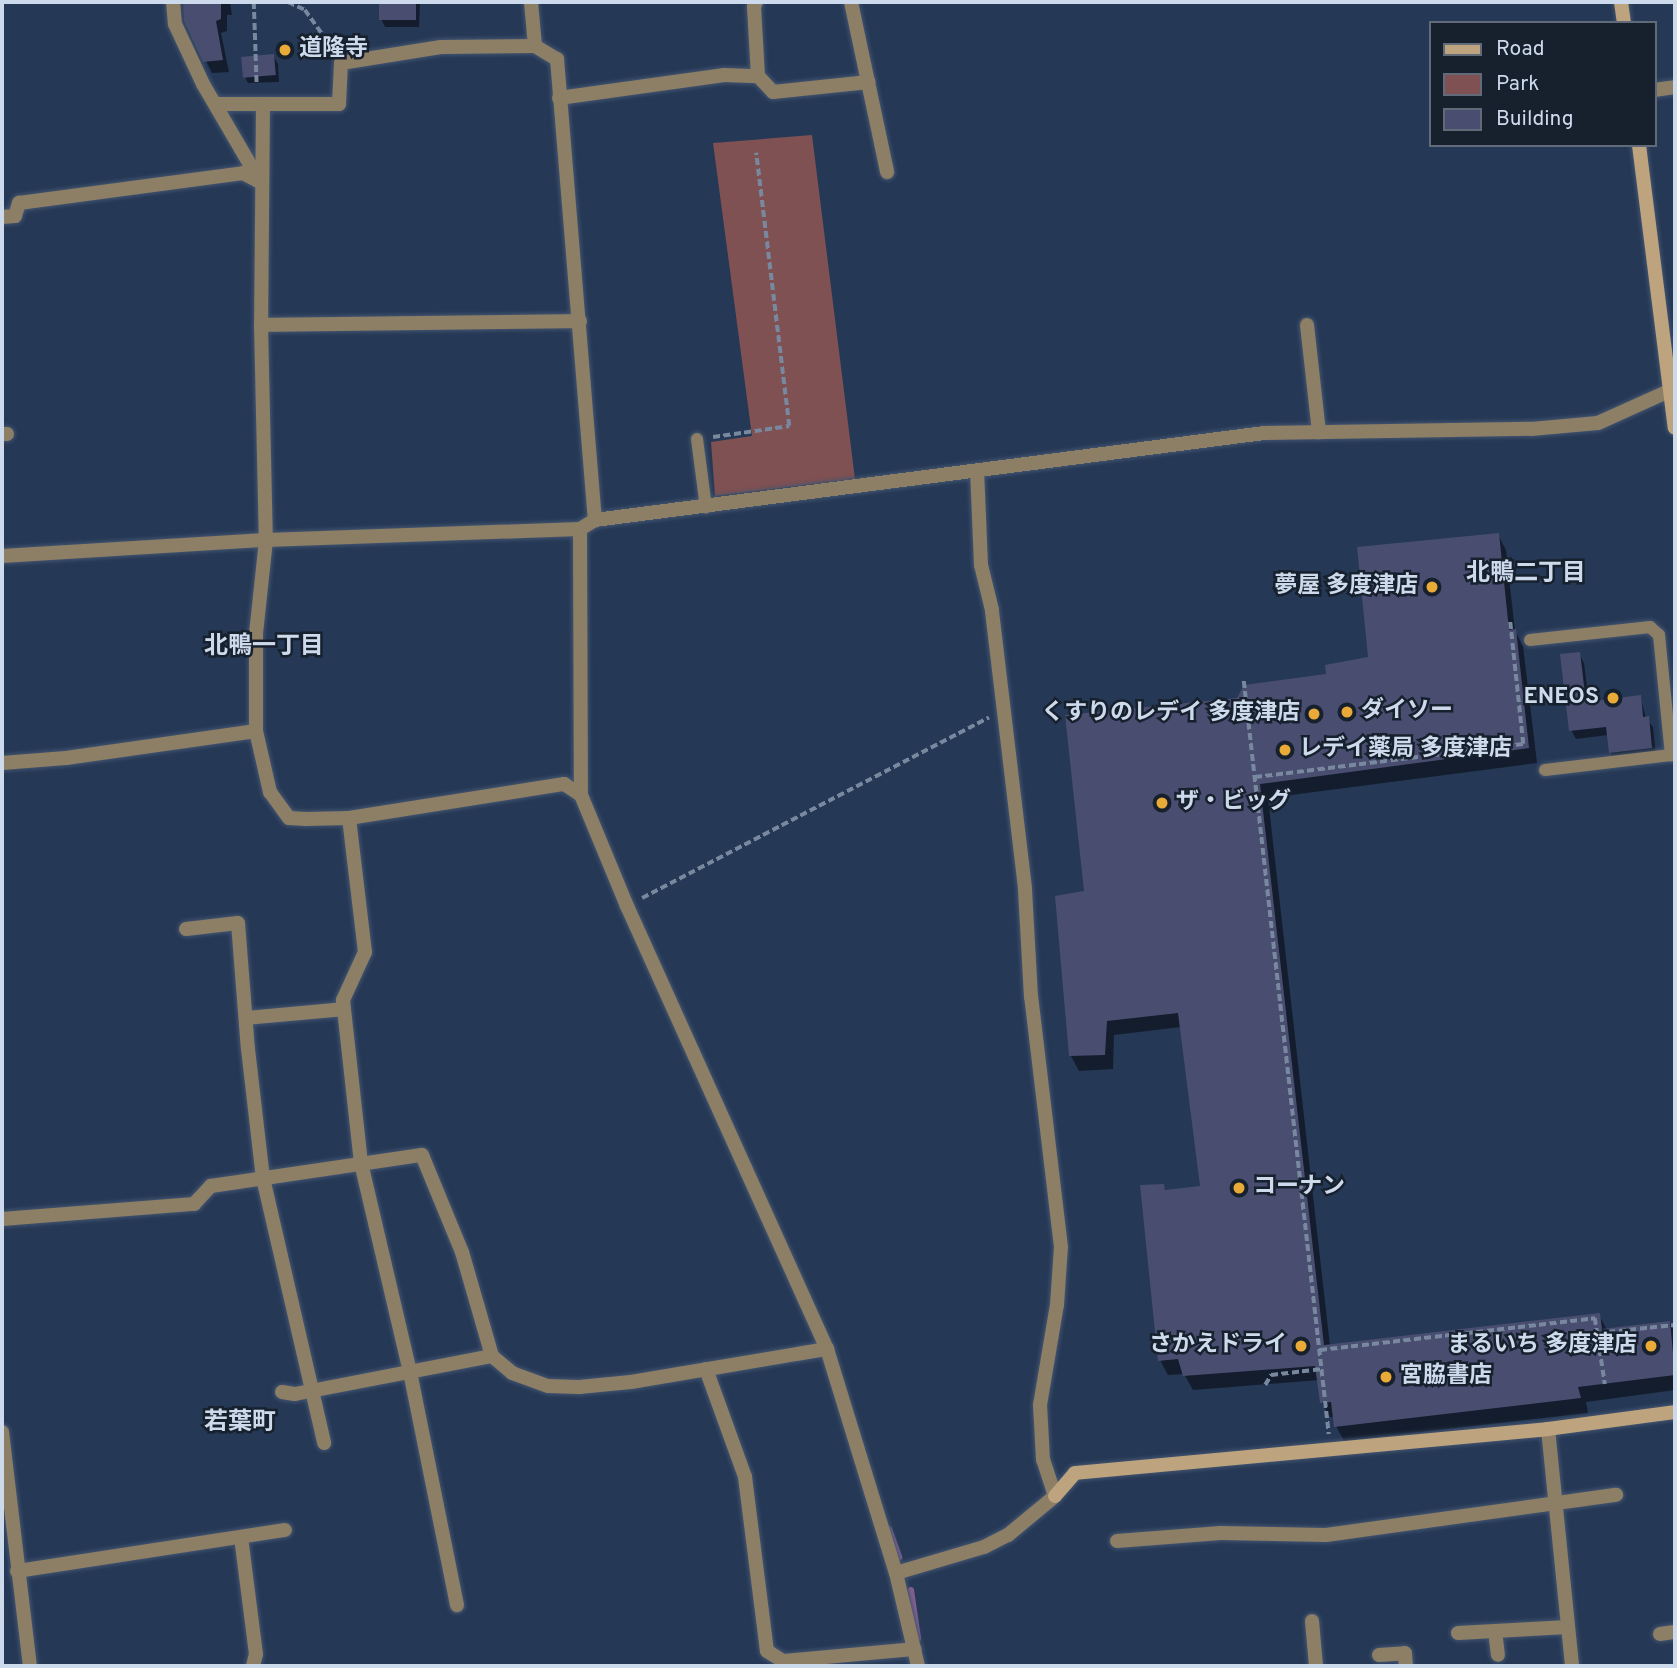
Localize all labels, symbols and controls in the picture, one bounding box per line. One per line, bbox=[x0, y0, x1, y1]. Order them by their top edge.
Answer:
legend bbox=[1428, 21, 1656, 147]
place label: 道隆寺 bbox=[299, 36, 368, 64]
text: Road bbox=[1496, 36, 1545, 63]
marker: 道隆寺 bbox=[277, 42, 293, 58]
text: Park bbox=[1496, 71, 1539, 98]
text: Building bbox=[1496, 106, 1574, 133]
district label: 北鴨二丁目 bbox=[1466, 561, 1586, 589]
place label: 夢屋 多度津店 bbox=[1274, 573, 1418, 601]
marker: 夢屋 多度津店 bbox=[1424, 579, 1440, 595]
district label: 北鴨一丁目 bbox=[204, 634, 324, 662]
place label: ENEOS bbox=[1523, 684, 1599, 712]
marker: ENEOS bbox=[1605, 690, 1621, 706]
place label: ダイソー bbox=[1361, 698, 1453, 726]
place label: くすりのレデイ 多度津店 bbox=[1041, 700, 1300, 728]
marker: ダイソー bbox=[1339, 704, 1355, 720]
marker: くすりのレデイ 多度津店 bbox=[1306, 706, 1322, 722]
place label: レデイ薬局 多度津店 bbox=[1299, 736, 1512, 764]
marker: レデイ薬局 多度津店 bbox=[1277, 742, 1293, 758]
place label: ザ・ビッグ bbox=[1176, 789, 1291, 817]
marker: ザ・ビッグ bbox=[1154, 795, 1170, 811]
place label: コーナン bbox=[1253, 1174, 1345, 1202]
marker: コーナン bbox=[1231, 1180, 1247, 1196]
place label: さかえドライ bbox=[1149, 1332, 1287, 1360]
place label: まるいち 多度津店 bbox=[1447, 1332, 1637, 1360]
marker: さかえドライ bbox=[1293, 1338, 1309, 1354]
marker: まるいち 多度津店 bbox=[1643, 1338, 1659, 1354]
place label: 宮脇書店 bbox=[1400, 1363, 1492, 1391]
marker: 宮脇書店 bbox=[1378, 1369, 1394, 1385]
district label: 若葉町 bbox=[204, 1410, 276, 1438]

